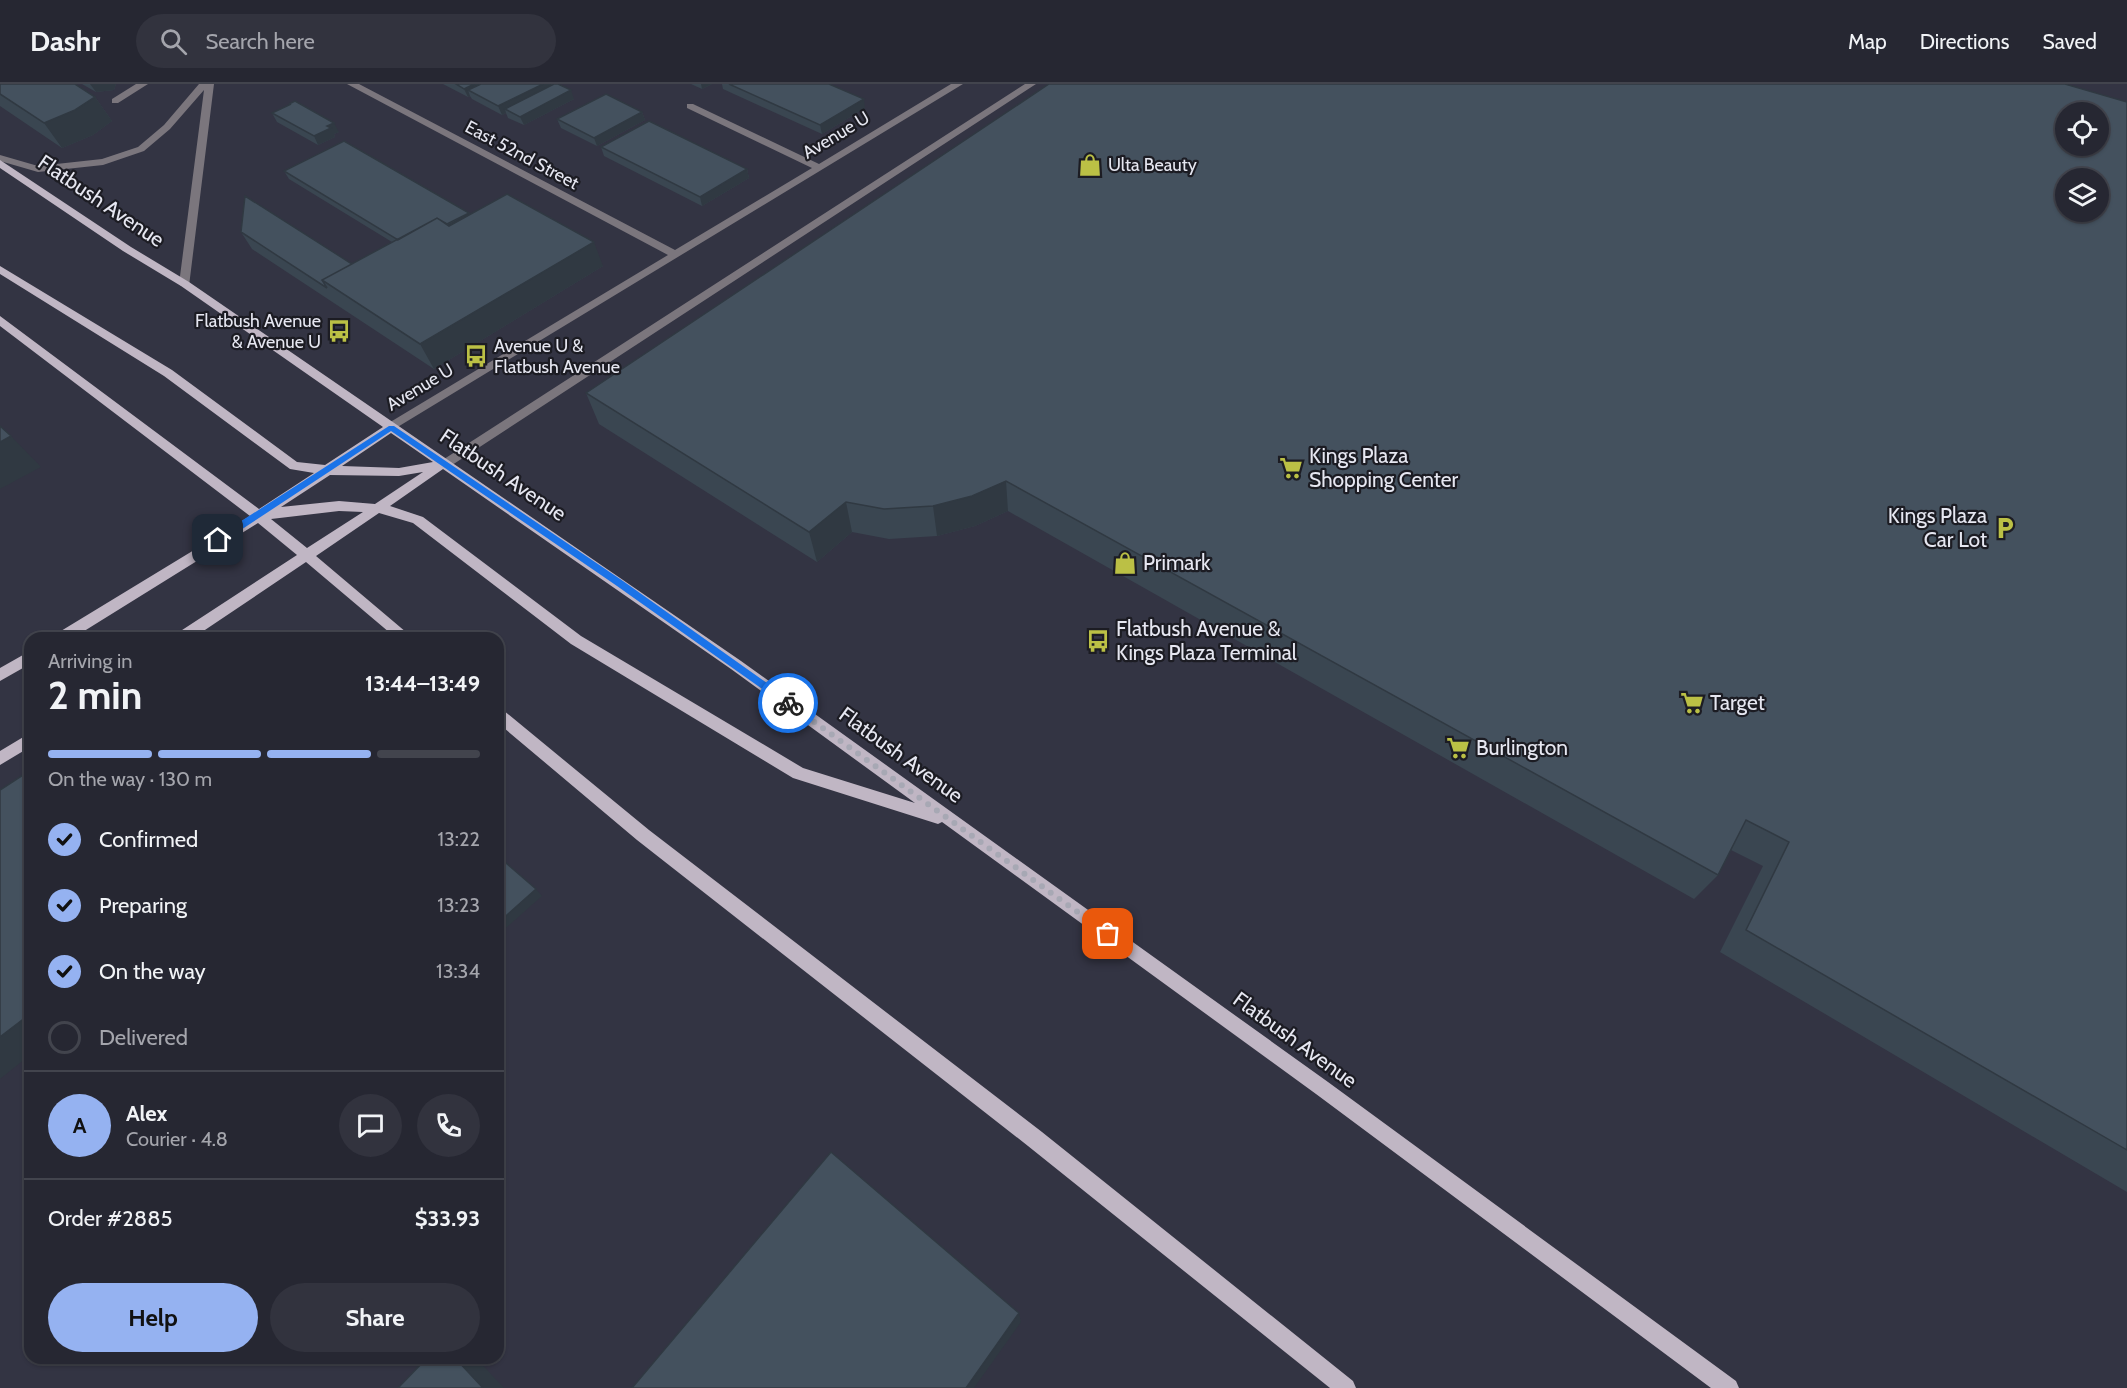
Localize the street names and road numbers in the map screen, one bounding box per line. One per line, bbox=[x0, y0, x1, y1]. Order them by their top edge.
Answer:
street label: Avenue U bbox=[799, 106, 873, 164]
street label: East 52nd Street bbox=[461, 116, 583, 194]
street label: Flatbush Avenue bbox=[33, 149, 169, 252]
street label: Avenue U bbox=[383, 358, 457, 416]
street label: Flatbush Avenue bbox=[435, 423, 571, 526]
street label: Flatbush Avenue bbox=[835, 701, 968, 808]
street label: Flatbush Avenue bbox=[1229, 986, 1362, 1093]

